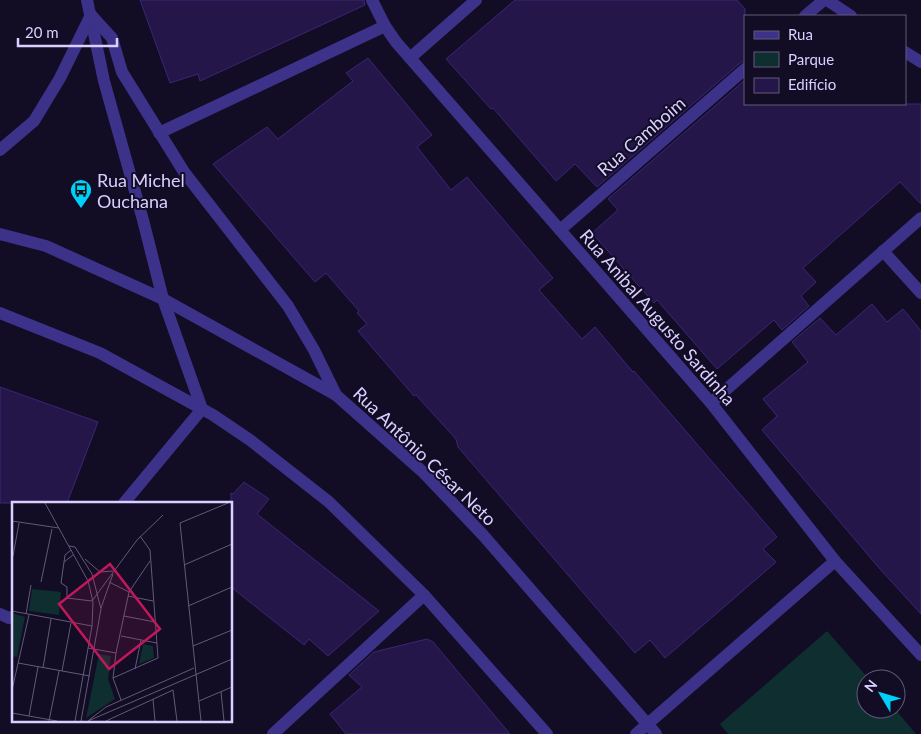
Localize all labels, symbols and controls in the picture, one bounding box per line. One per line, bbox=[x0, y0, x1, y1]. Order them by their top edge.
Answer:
scale bar bbox=[18, 15, 116, 47]
legend bbox=[744, 15, 906, 105]
text: 20 m bbox=[25, 23, 59, 41]
text: Rua bbox=[788, 25, 813, 43]
text: Parque bbox=[788, 50, 834, 68]
text: Edifício bbox=[788, 75, 836, 93]
street label: Rua Camboim bbox=[592, 92, 690, 180]
place label: Rua Michel Ouchana bbox=[97, 169, 185, 212]
bus stop icon: Rua Michel Ouchana bbox=[69, 178, 93, 209]
street label: Rua Anibal Augusto Sardinha bbox=[575, 224, 741, 410]
street label: Rua Antônio César Neto bbox=[349, 382, 501, 530]
inset map bbox=[12, 502, 232, 722]
north arrow bbox=[856, 669, 906, 719]
text: N bbox=[860, 676, 880, 695]

